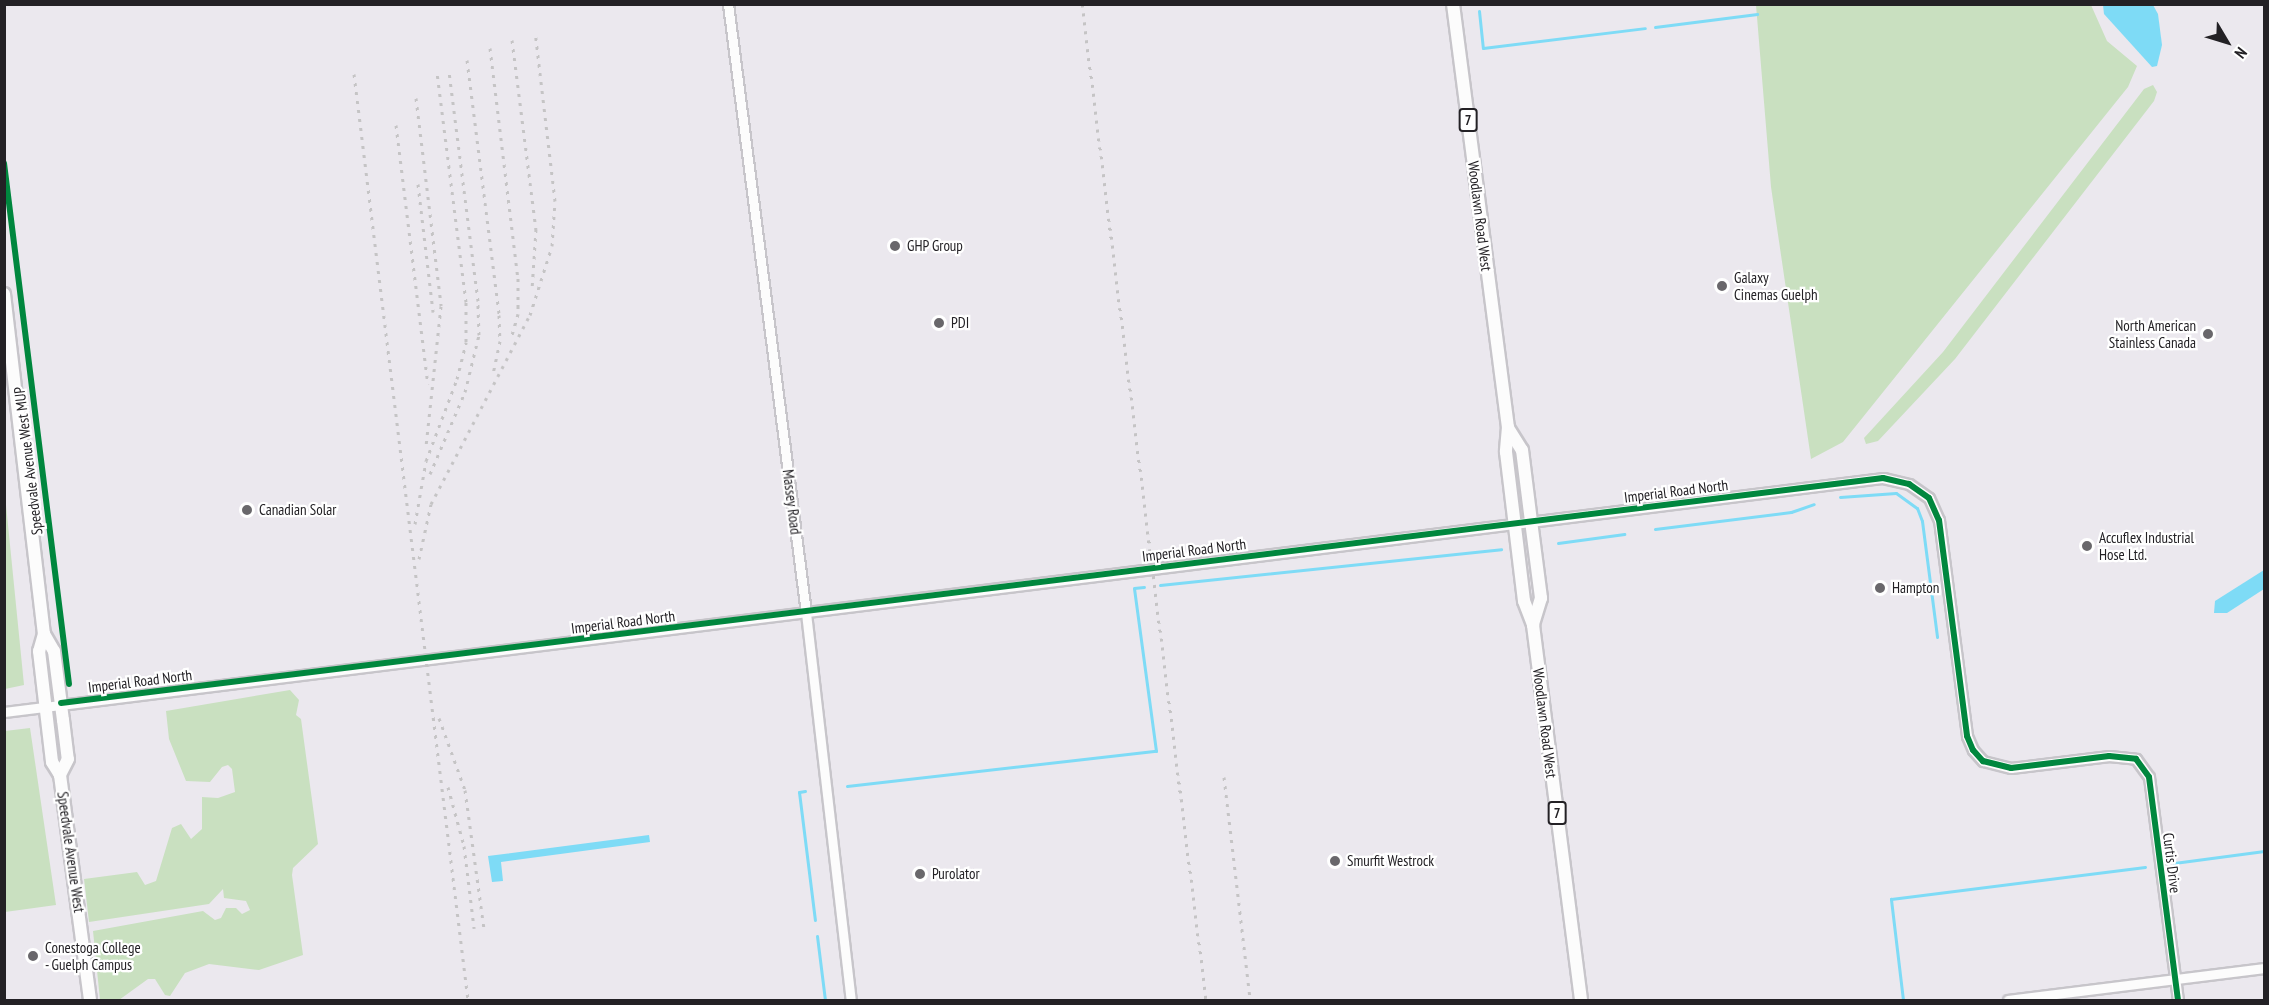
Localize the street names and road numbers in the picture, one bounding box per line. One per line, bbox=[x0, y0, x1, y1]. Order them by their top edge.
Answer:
road number: 7 bbox=[1458, 109, 1478, 131]
street label: Woodlawn Road West bbox=[1464, 160, 1496, 272]
street label: Speedvale Avenue West MUP bbox=[10, 386, 46, 536]
street label: Massey Road bbox=[779, 468, 805, 536]
street label: Imperial Road North bbox=[1623, 476, 1729, 506]
street label: Imperial Road North bbox=[1141, 535, 1247, 565]
street label: Imperial Road North bbox=[570, 607, 676, 637]
street label: Imperial Road North bbox=[87, 666, 193, 696]
street label: Woodlawn Road West bbox=[1529, 667, 1561, 779]
street label: Speedvale Avenue West bbox=[54, 790, 88, 914]
road number: 7 bbox=[1546, 802, 1568, 824]
street label: Curtis Drive bbox=[2159, 832, 2185, 894]

